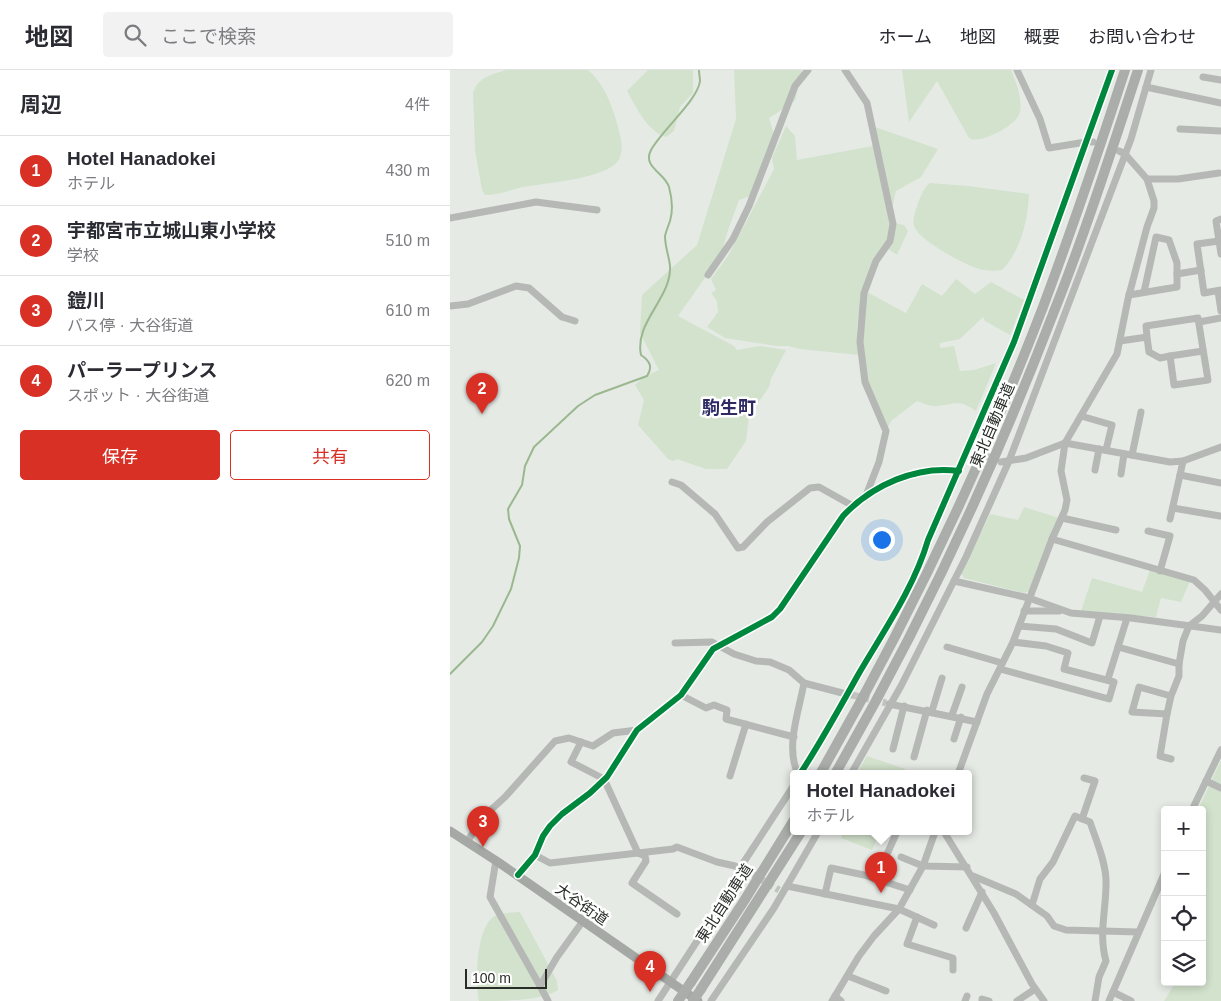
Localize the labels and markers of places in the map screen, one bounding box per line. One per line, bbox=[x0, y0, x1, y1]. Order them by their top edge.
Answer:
pin: 2 bbox=[466, 373, 498, 414]
pin: 3 bbox=[467, 806, 499, 847]
pin: 1 bbox=[865, 852, 897, 893]
pin: 4 bbox=[634, 951, 666, 992]

